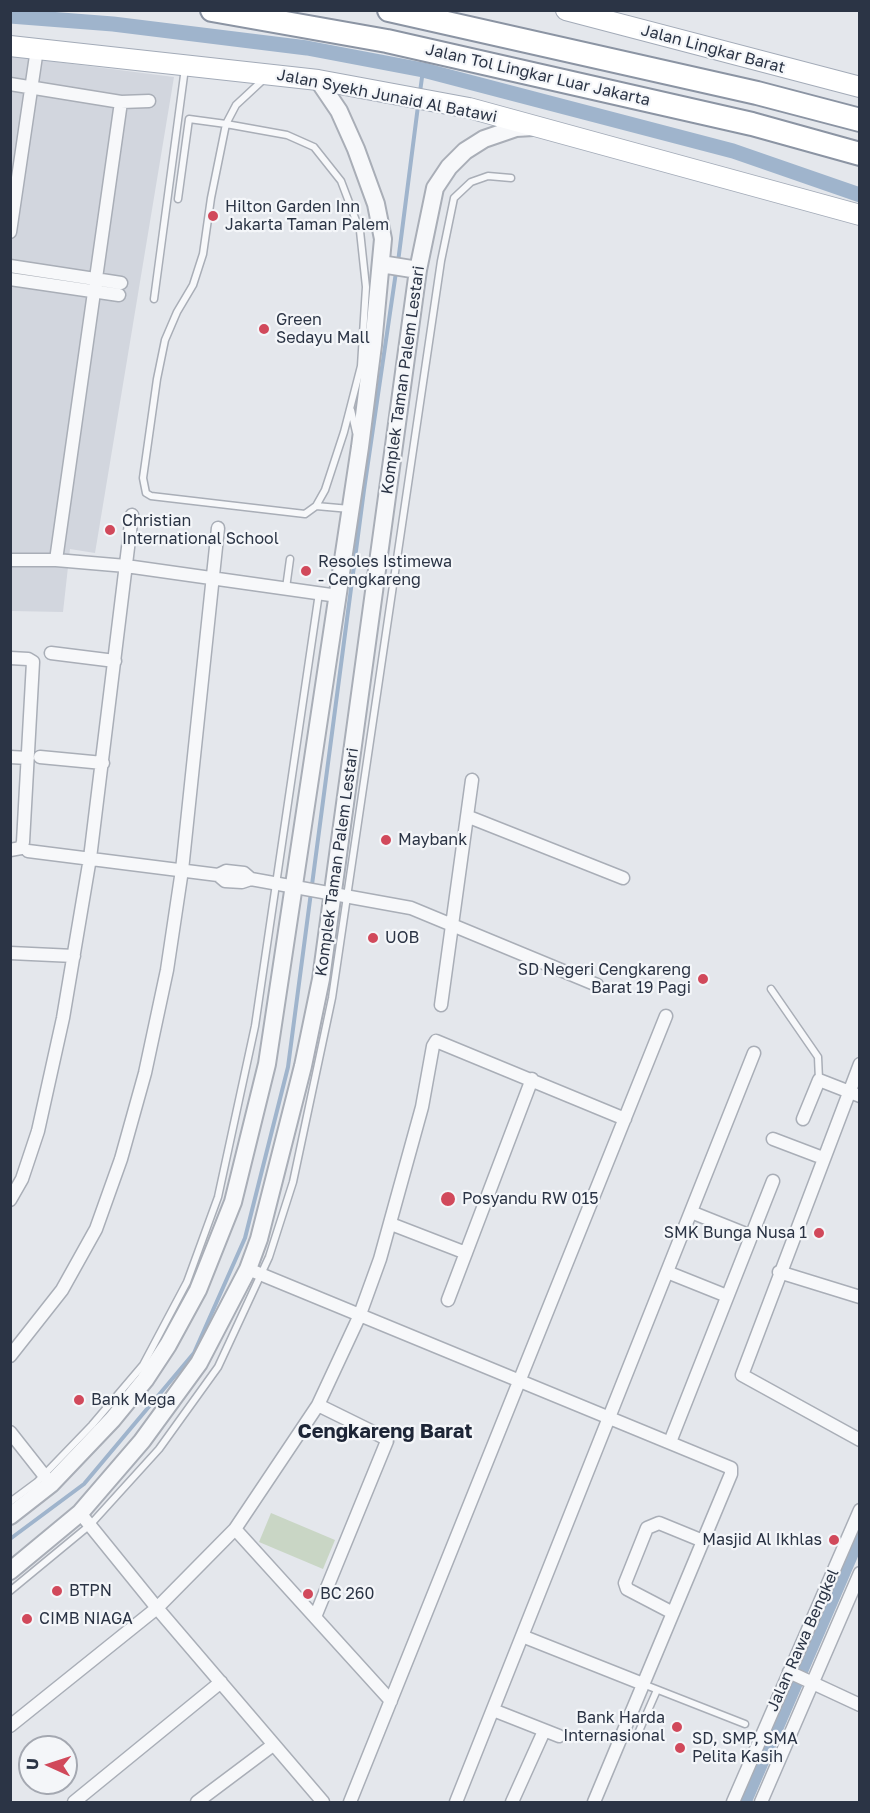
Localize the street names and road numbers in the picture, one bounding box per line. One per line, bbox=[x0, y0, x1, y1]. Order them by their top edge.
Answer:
street label: Jalan Lingkar Barat bbox=[639, 21, 787, 77]
street label: Jalan Tol Lingkar Luar Jakarta bbox=[424, 40, 652, 110]
street label: Jalan Syekh Junaid Al Batawi bbox=[275, 65, 499, 127]
street label: Komplek Taman Palem Lestari bbox=[377, 264, 429, 496]
street label: Komplek Taman Palem Lestari bbox=[311, 746, 363, 978]
street label: Jalan Rawa Bengkel bbox=[763, 1566, 843, 1714]

